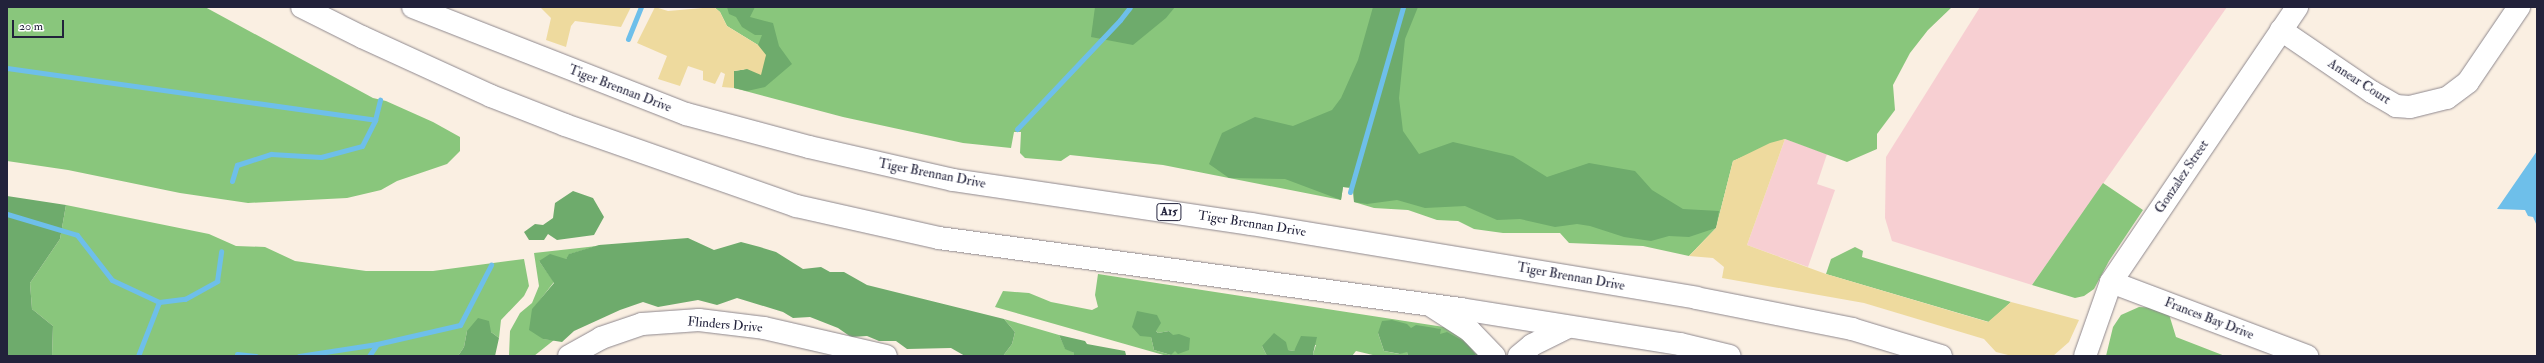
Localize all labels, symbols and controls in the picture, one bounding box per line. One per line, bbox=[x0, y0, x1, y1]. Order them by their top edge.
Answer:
scale bar bbox=[14, 12, 66, 38]
text: 20 m bbox=[19, 19, 43, 34]
street label: Annear Court bbox=[2325, 56, 2393, 108]
street label: Tiger Brennan Drive bbox=[566, 62, 674, 116]
street label: Gonzalez Street bbox=[2152, 138, 2212, 216]
street label: Tiger Brennan Drive bbox=[877, 156, 987, 192]
road number: A15 bbox=[1156, 202, 1182, 222]
street label: Tiger Brennan Drive bbox=[1197, 208, 1307, 240]
street label: Tiger Brennan Drive bbox=[1516, 260, 1626, 294]
street label: Frances Bay Drive bbox=[2162, 295, 2256, 343]
street label: Flinders Drive bbox=[687, 314, 763, 336]

